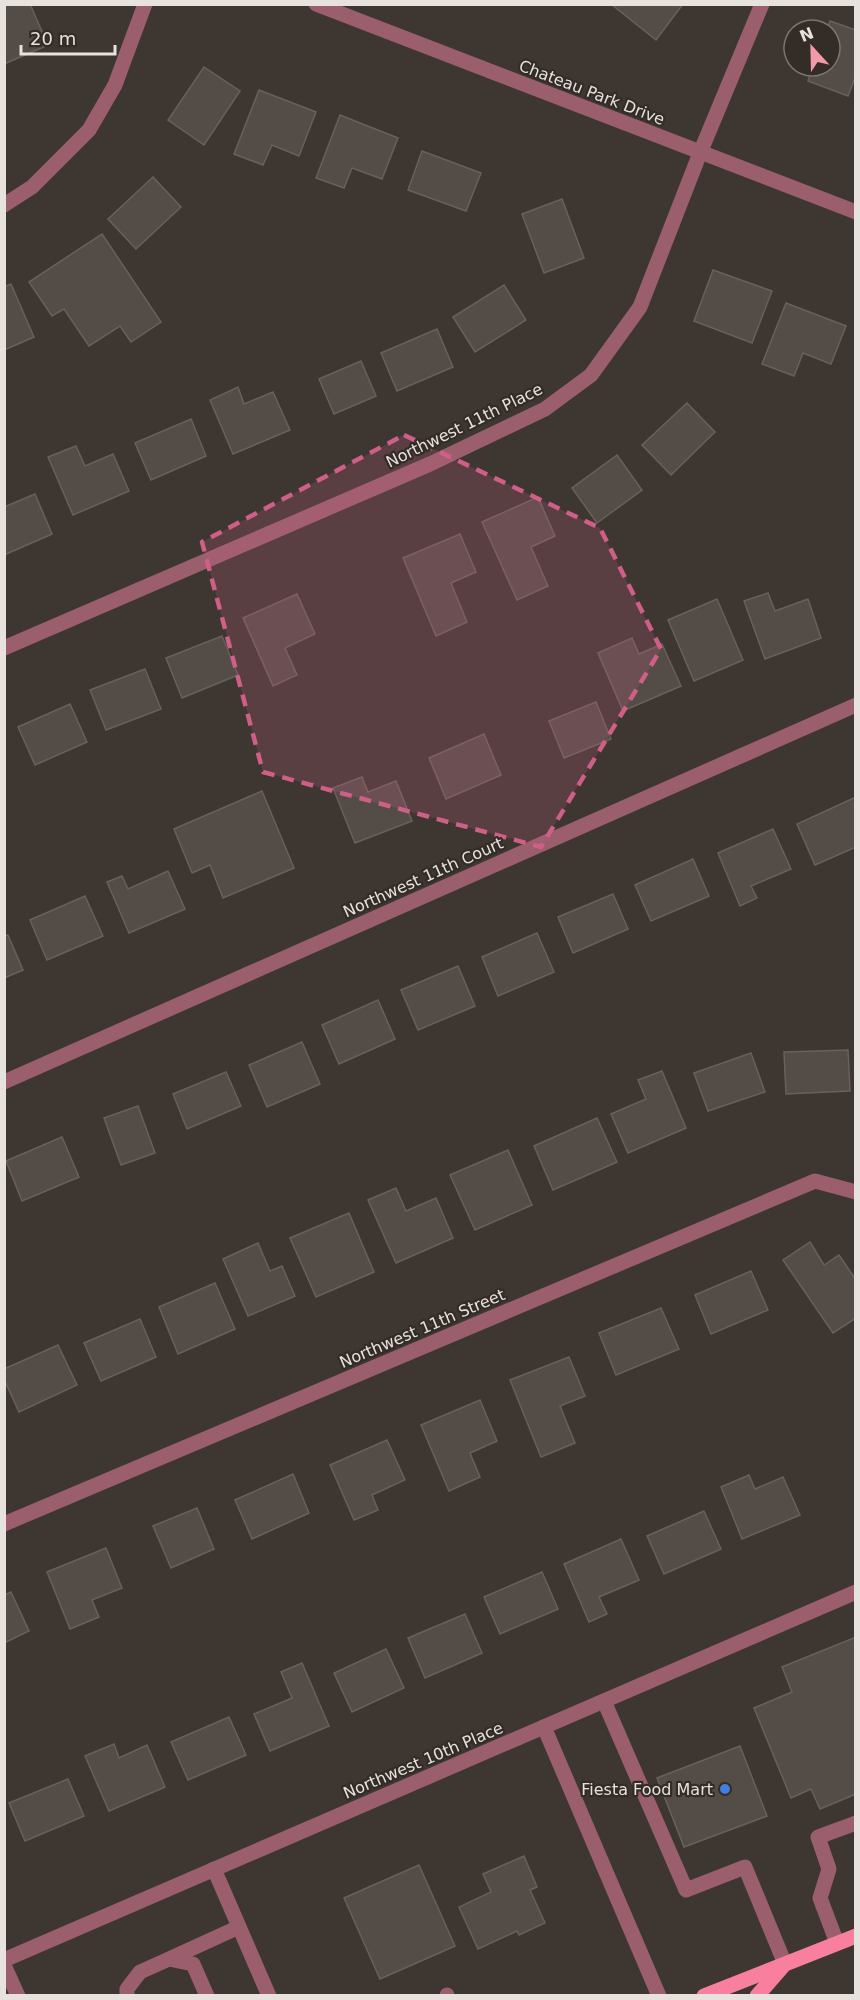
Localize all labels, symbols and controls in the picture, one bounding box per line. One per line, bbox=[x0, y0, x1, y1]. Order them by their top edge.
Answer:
scale bar bbox=[21, 18, 116, 56]
north arrow bbox=[782, 18, 842, 78]
text: N bbox=[797, 23, 816, 46]
text: 20 m bbox=[30, 28, 76, 49]
street label: Chateau Park Drive bbox=[516, 56, 667, 129]
street label: Northwest 11th Place bbox=[383, 379, 546, 472]
street label: Northwest 11th Court bbox=[340, 834, 506, 921]
street label: Northwest 11th Street bbox=[337, 1285, 508, 1372]
street label: Northwest 10th Place bbox=[340, 1718, 506, 1803]
place label: Fiesta Food Mart bbox=[581, 1780, 713, 1799]
marker: Fiesta Food Mart bbox=[718, 1782, 732, 1796]

